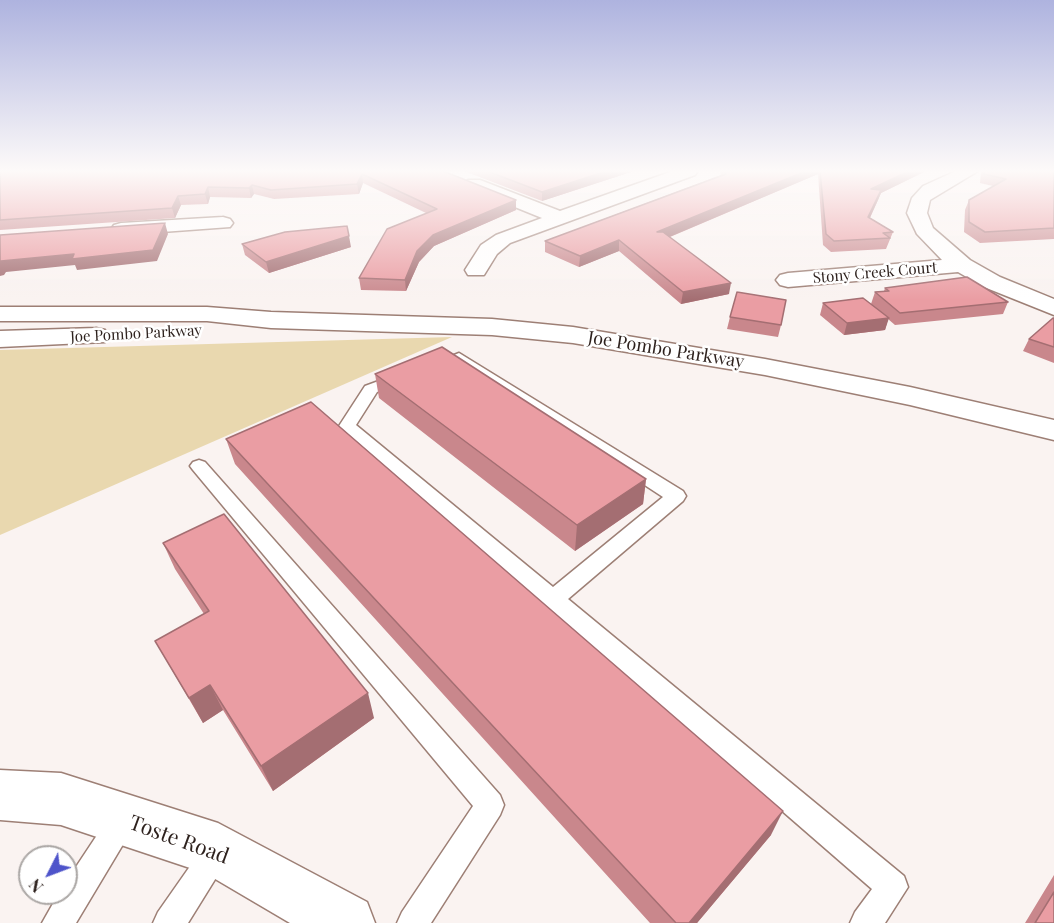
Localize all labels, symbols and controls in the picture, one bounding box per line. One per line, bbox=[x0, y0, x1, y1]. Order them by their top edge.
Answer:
street label: Stony Creek Court bbox=[812, 259, 938, 287]
street label: Joe Pombo Parkway bbox=[70, 322, 202, 346]
street label: Joe Pombo Parkway bbox=[586, 327, 746, 373]
street label: Toste Road bbox=[126, 810, 232, 870]
north arrow bbox=[18, 845, 78, 905]
text: N bbox=[24, 875, 47, 897]

